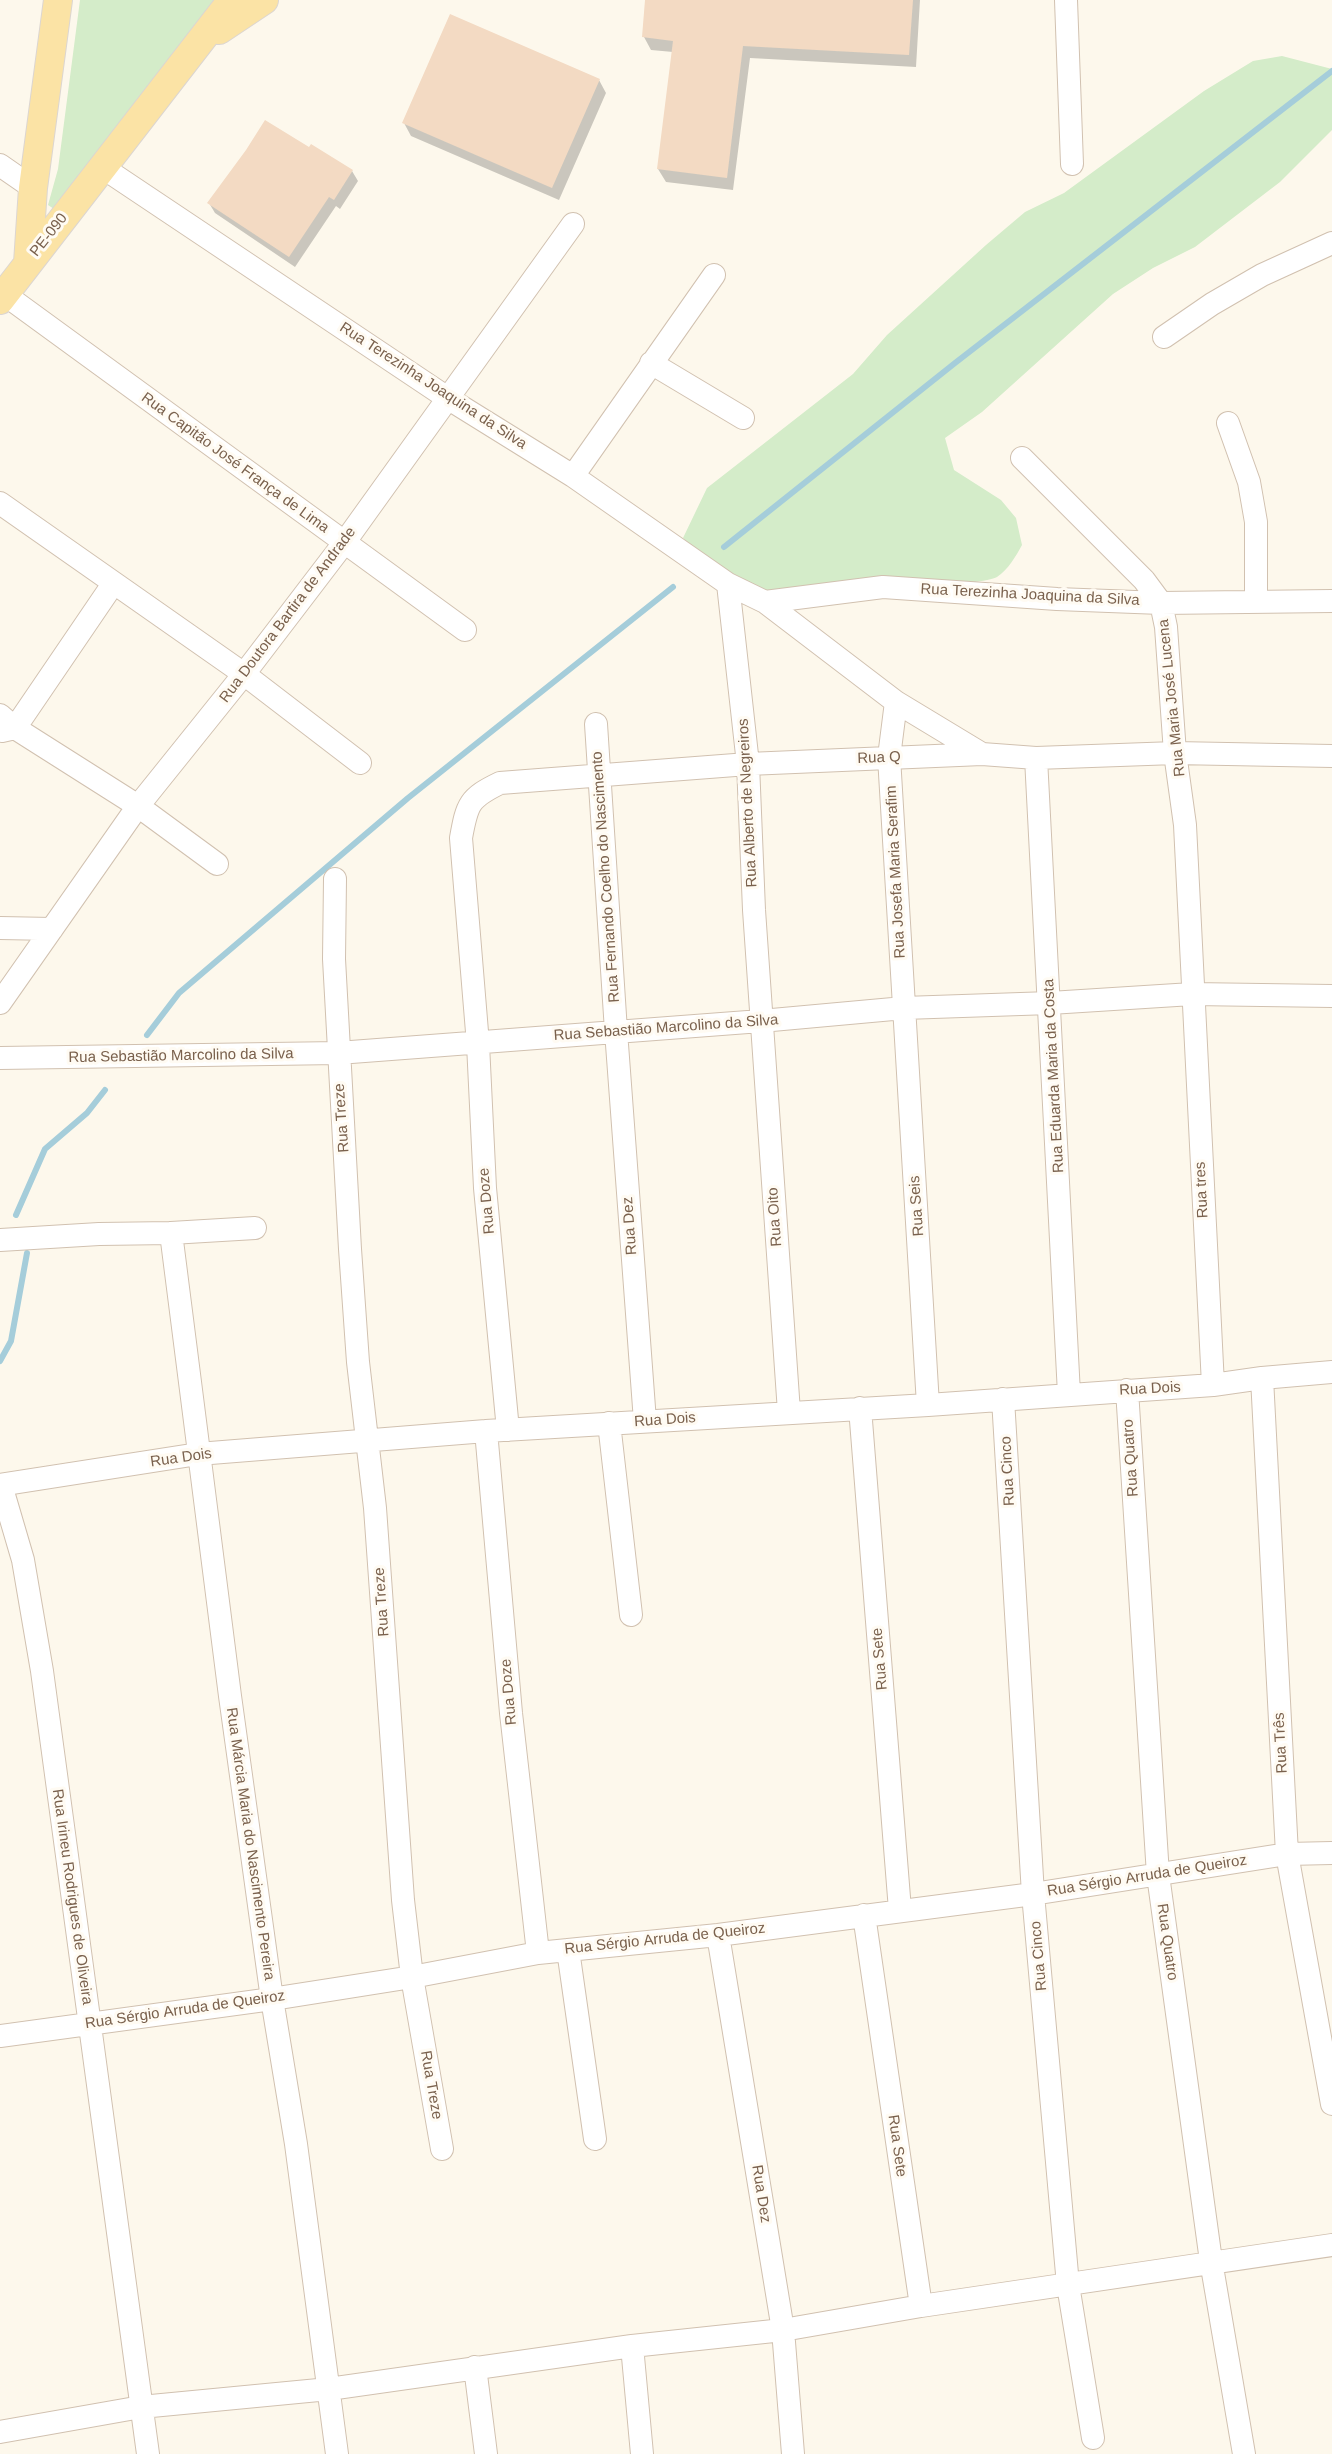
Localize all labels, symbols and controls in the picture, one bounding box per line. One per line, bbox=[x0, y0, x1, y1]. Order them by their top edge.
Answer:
street label: PE-090 bbox=[27, 210, 71, 260]
street label: Rua Terezinha Joaquina da Silva bbox=[336, 319, 530, 453]
street label: Rua Capitão José França de Lima bbox=[138, 389, 332, 537]
street label: Rua Doutora Bartira de Andrade bbox=[216, 524, 360, 706]
street label: Rua Terezinha Joaquina da Silva bbox=[920, 580, 1140, 610]
street label: Rua Maria José Lucena bbox=[1155, 618, 1189, 778]
street label: Rua Alberto de Negreiros bbox=[735, 718, 761, 888]
street label: Rua Q bbox=[857, 748, 901, 768]
street label: Rua Fernando Coelho do Nascimento bbox=[588, 751, 624, 1003]
street label: Rua Josefa Maria Serafim bbox=[882, 785, 910, 959]
street label: Rua Eduarda Maria da Costa bbox=[1040, 979, 1068, 1173]
street label: Rua Sebastião Marcolino da Silva bbox=[553, 1011, 779, 1045]
street label: Rua Sebastião Marcolino da Silva bbox=[68, 1045, 294, 1067]
street label: Rua Treze bbox=[331, 1083, 353, 1153]
street label: Rua tres bbox=[1192, 1161, 1212, 1219]
street label: Rua Doze bbox=[475, 1167, 499, 1235]
street label: Rua Seis bbox=[906, 1175, 928, 1237]
street label: Rua Oito bbox=[764, 1187, 786, 1247]
street label: Rua Dez bbox=[619, 1196, 641, 1256]
street label: Rua Dois bbox=[1119, 1378, 1181, 1400]
street label: Rua Dois bbox=[634, 1409, 696, 1431]
street label: Rua Quatro bbox=[1119, 1419, 1143, 1497]
street label: Rua Cinco bbox=[997, 1436, 1019, 1506]
street label: Rua Dois bbox=[149, 1445, 213, 1471]
street label: Rua Treze bbox=[371, 1567, 393, 1637]
street label: Rua Sete bbox=[868, 1627, 892, 1691]
street label: Rua Doze bbox=[497, 1658, 521, 1726]
street label: Rua Márcia Maria do Nascimento Pereira bbox=[222, 1707, 278, 1981]
street label: Rua Três bbox=[1270, 1712, 1292, 1774]
street label: Rua Irineu Rodrigues de Oliveira bbox=[48, 1788, 96, 2006]
street label: Rua Sérgio Arruda de Queiroz bbox=[1046, 1851, 1248, 1901]
street label: Rua Quatro bbox=[1153, 1902, 1181, 1982]
street label: Rua Sérgio Arruda de Queiroz bbox=[564, 1920, 766, 1958]
street label: Rua Cinco bbox=[1027, 1920, 1051, 1992]
street label: Rua Sérgio Arruda de Queiroz bbox=[84, 1987, 286, 2033]
street label: Rua Treze bbox=[416, 2049, 446, 2121]
street label: Rua Sete bbox=[884, 2114, 910, 2178]
street label: Rua Dez bbox=[748, 2164, 774, 2224]

